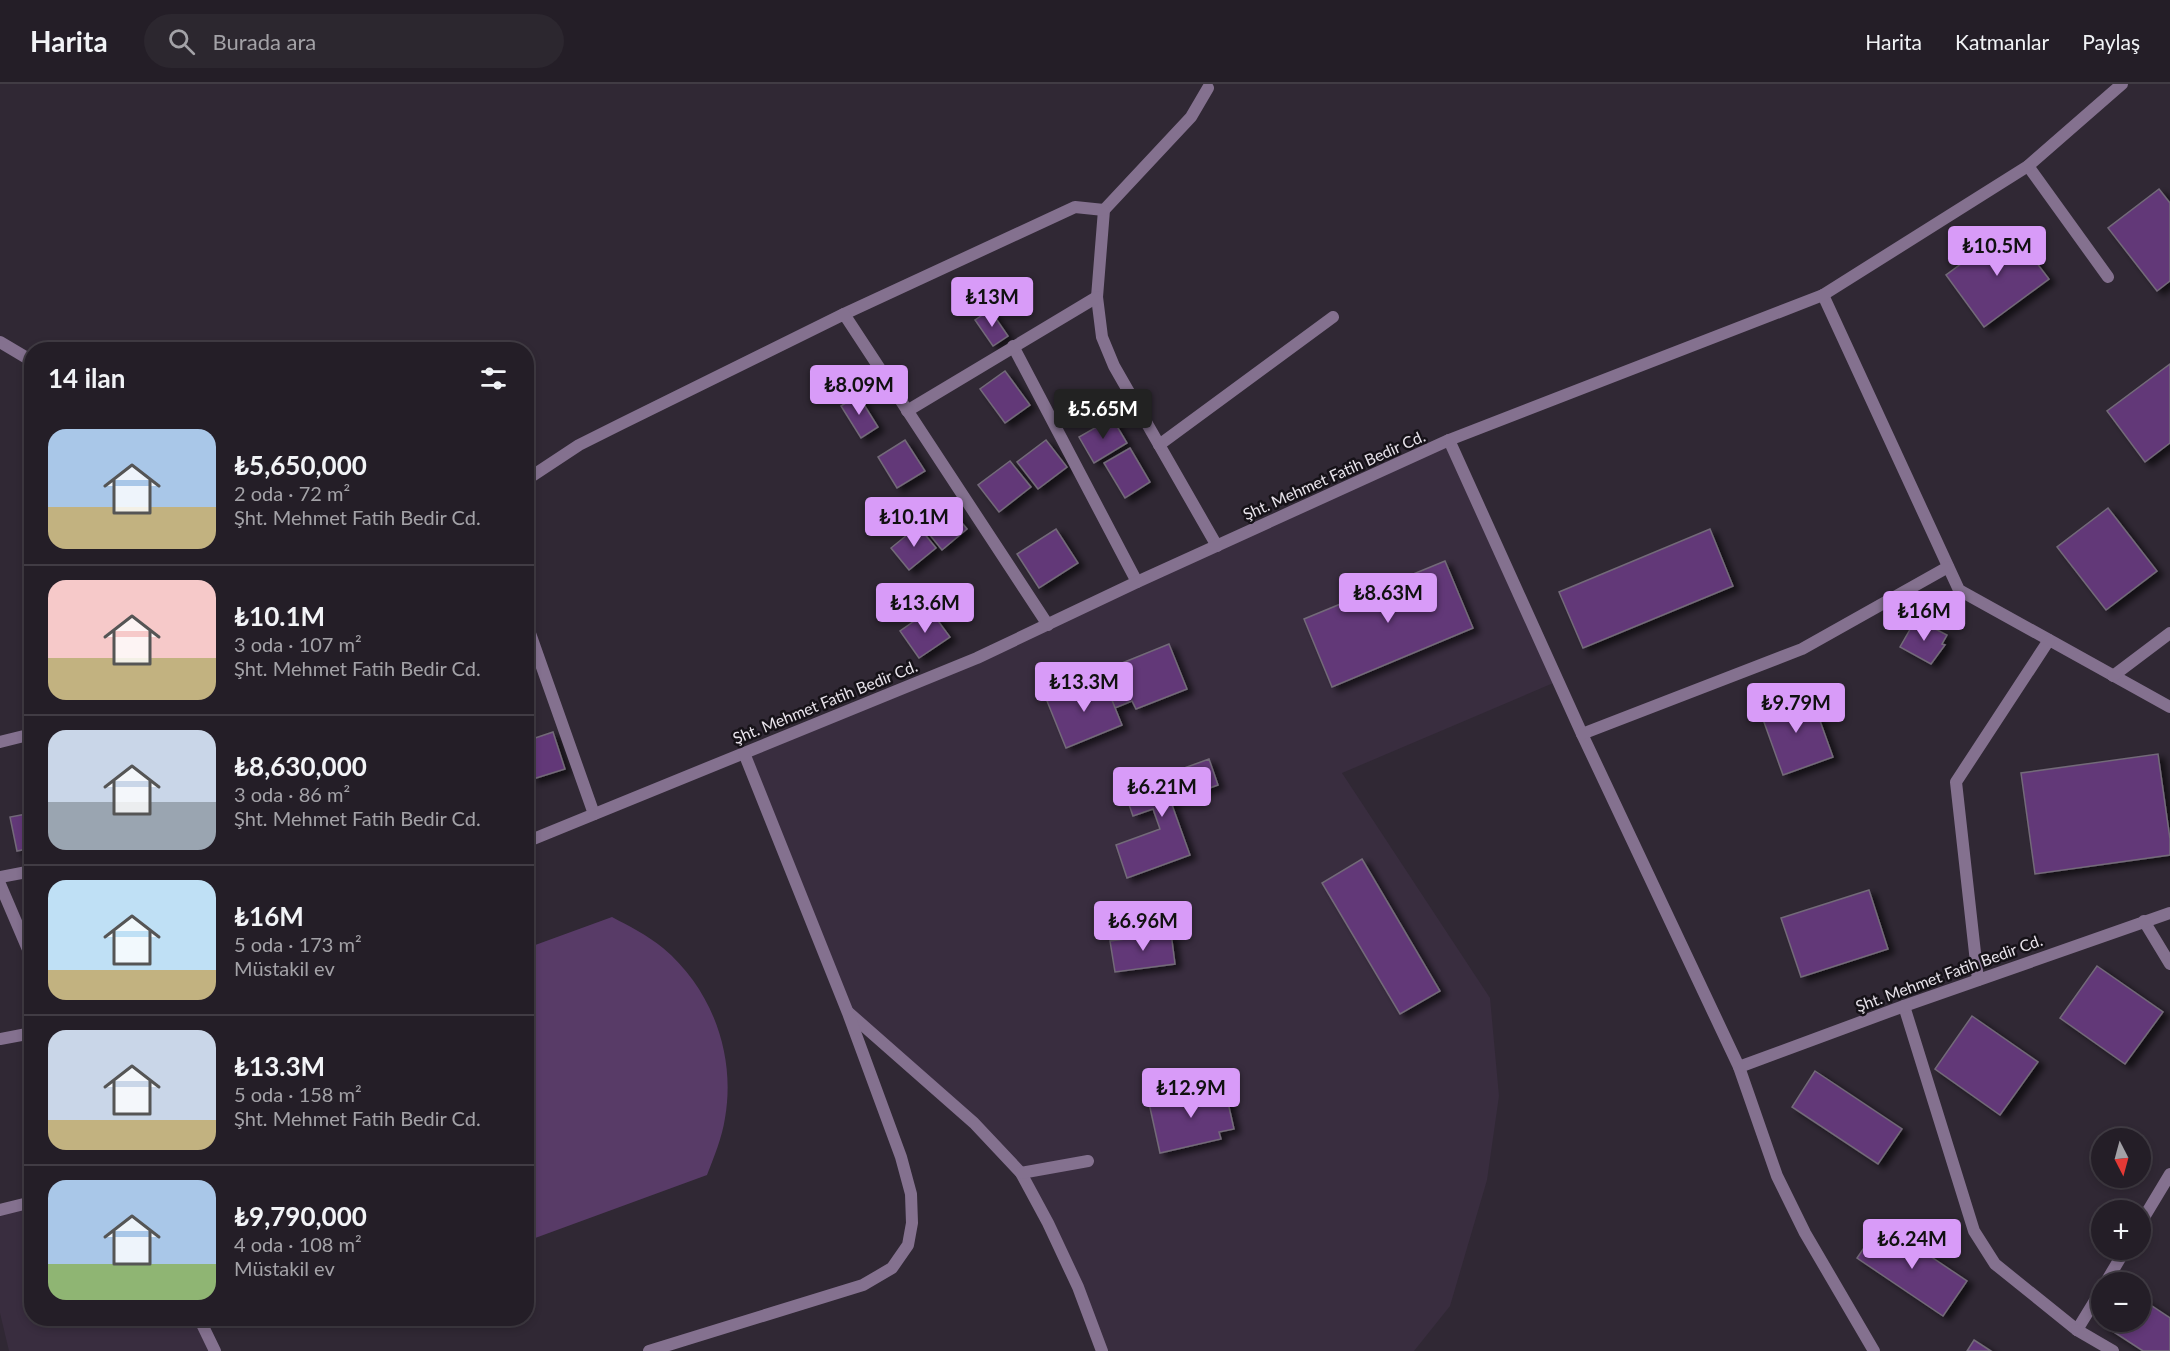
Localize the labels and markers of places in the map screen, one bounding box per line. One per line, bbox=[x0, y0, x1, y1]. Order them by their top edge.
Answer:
pin: ₺10.5M bbox=[1948, 226, 2046, 277]
pin: ₺13M bbox=[956, 277, 1028, 328]
pin: ₺8.09M bbox=[810, 365, 908, 416]
pin: ₺5.65M bbox=[1054, 389, 1152, 440]
pin: ₺10.1M bbox=[865, 497, 963, 548]
pin: ₺8.63M bbox=[1339, 573, 1437, 624]
pin: ₺13.6M bbox=[876, 583, 974, 634]
pin: ₺16M bbox=[1888, 591, 1960, 642]
pin: ₺13.3M bbox=[1035, 662, 1133, 713]
pin: ₺9.79M bbox=[1747, 683, 1845, 734]
pin: ₺6.21M bbox=[1113, 767, 1211, 818]
pin: ₺6.96M bbox=[1094, 901, 1192, 952]
pin: ₺12.9M bbox=[1142, 1068, 1240, 1119]
pin: ₺6.24M bbox=[1863, 1219, 1961, 1270]

